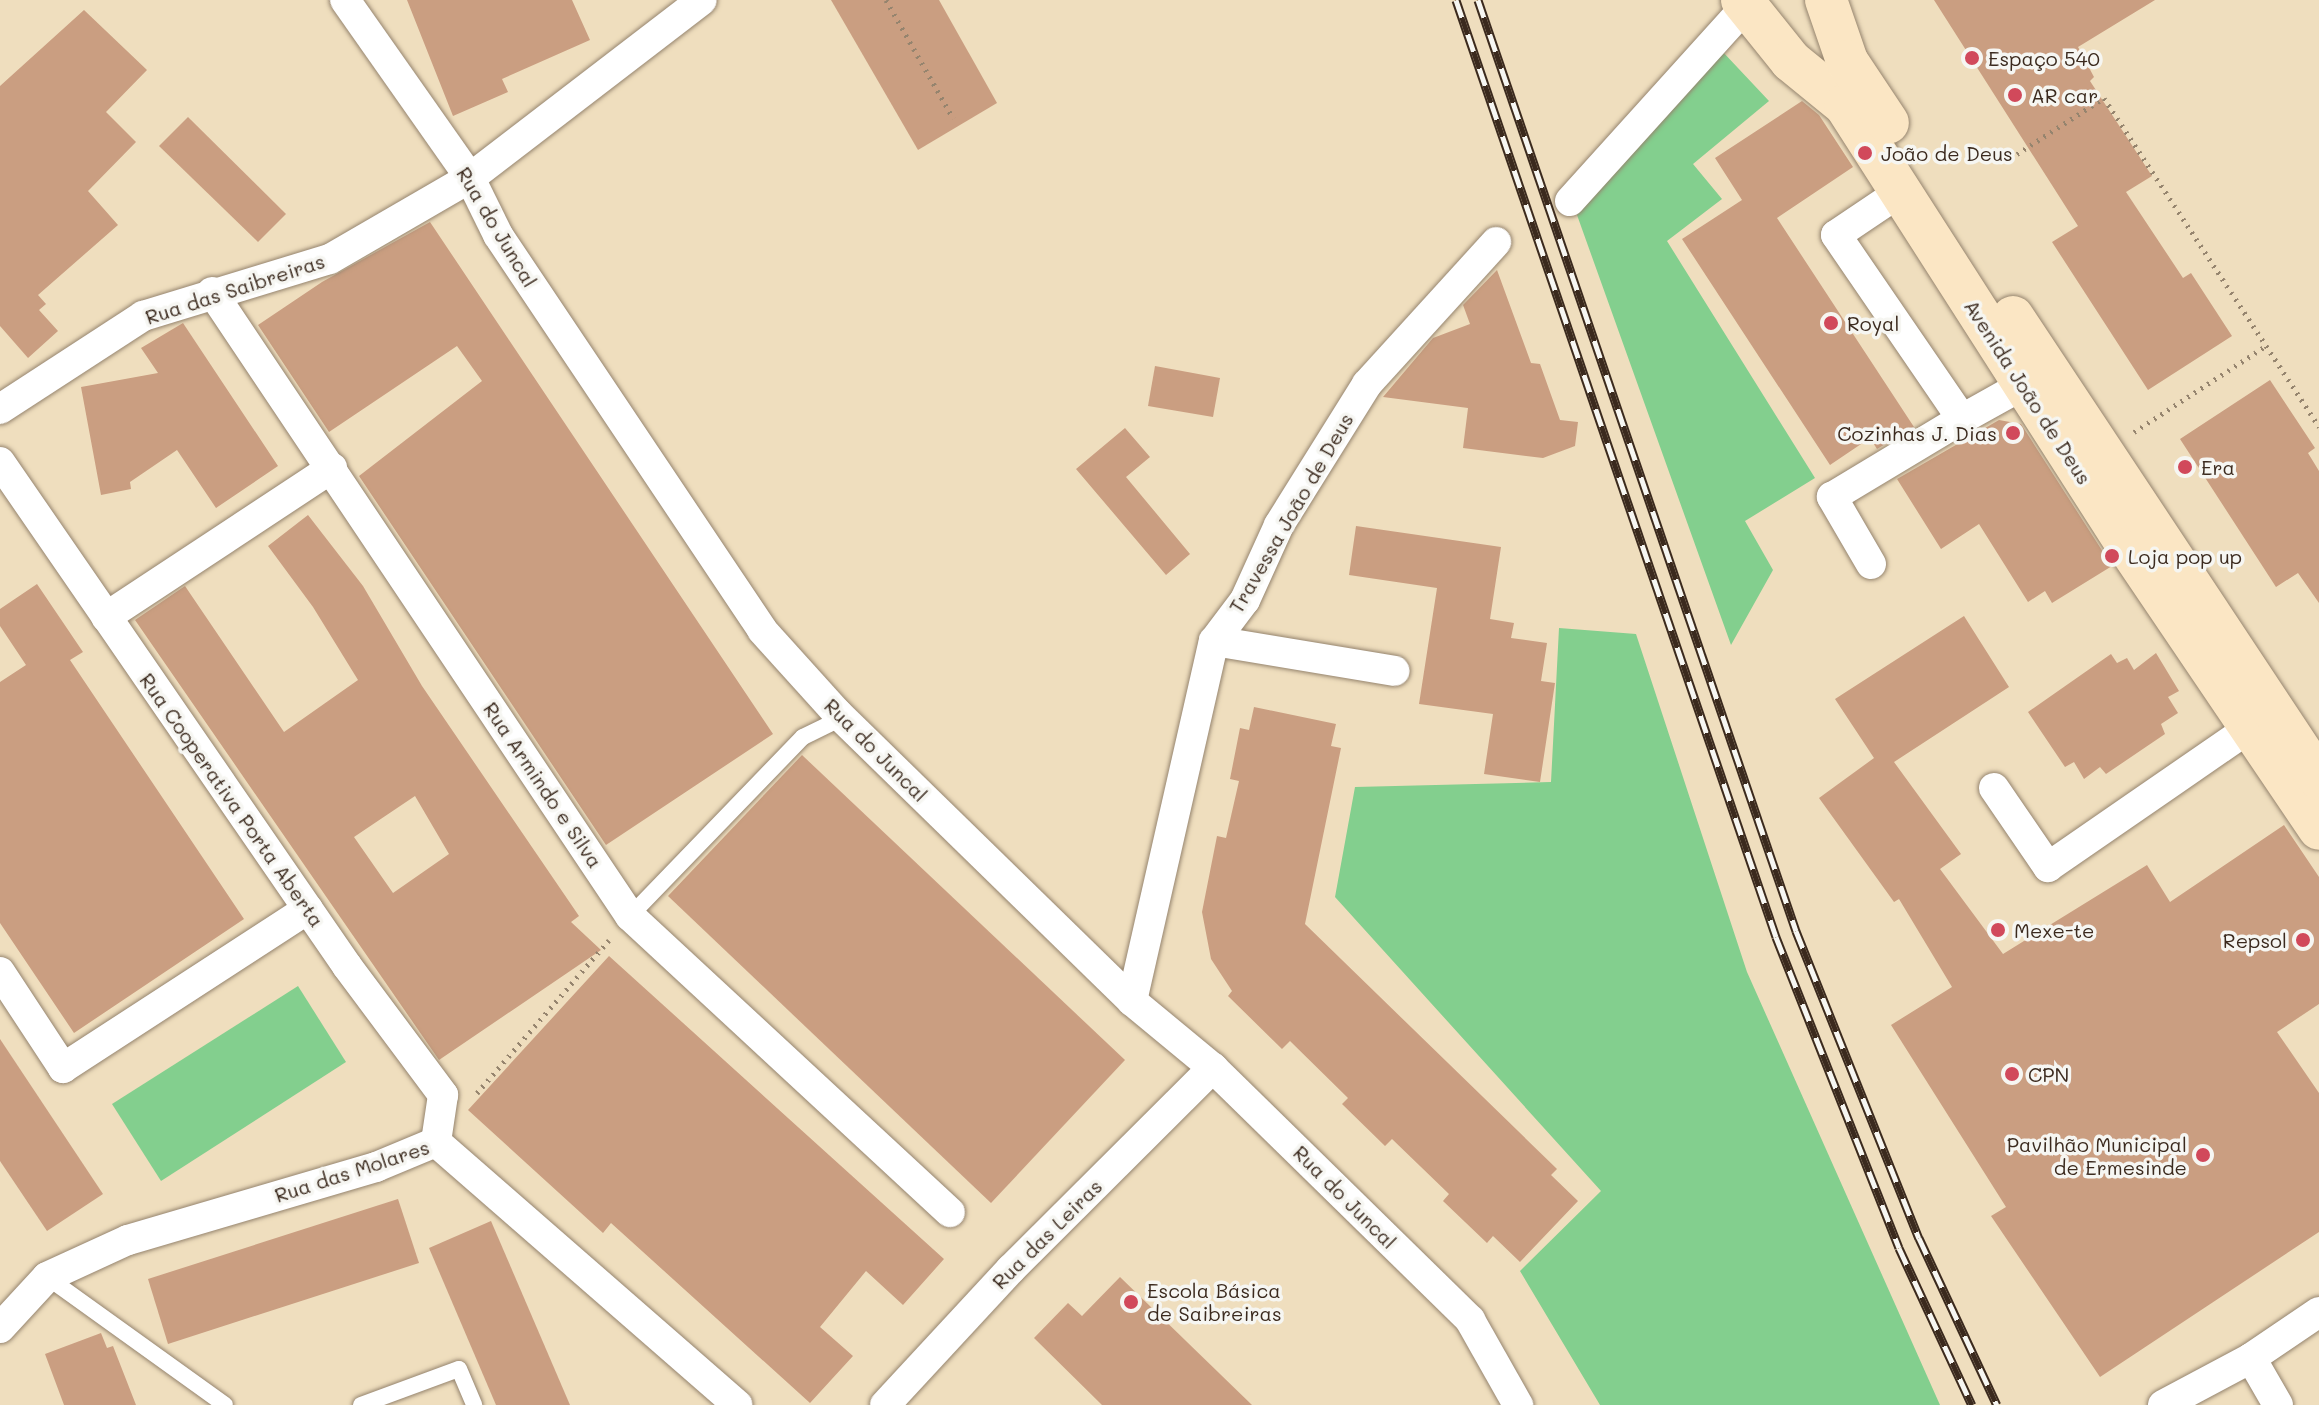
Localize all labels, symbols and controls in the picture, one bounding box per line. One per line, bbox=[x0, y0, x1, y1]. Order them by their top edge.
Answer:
place label: Espaço 540 bbox=[1988, 46, 2100, 70]
marker: Espaço 540 bbox=[1963, 49, 1981, 67]
place label: AR car bbox=[2031, 83, 2098, 107]
marker: AR car bbox=[2006, 86, 2024, 104]
place label: João de Deus bbox=[1881, 141, 2013, 165]
marker: João de Deus bbox=[1856, 144, 1874, 162]
street label: Rua do Juncal bbox=[452, 163, 542, 291]
street label: Rua das Saibreiras bbox=[142, 249, 328, 329]
street label: Avenida João de Deus bbox=[1959, 295, 2097, 489]
place label: Royal bbox=[1847, 311, 1900, 335]
marker: Royal bbox=[1822, 314, 1840, 332]
street label: Travessa João de Deus bbox=[1224, 409, 1358, 617]
place label: Cozinhas J. Dias bbox=[1837, 421, 1997, 445]
marker: Cozinhas J. Dias bbox=[2004, 424, 2022, 442]
place label: Era bbox=[2201, 455, 2235, 479]
marker: Era bbox=[2176, 458, 2194, 476]
place label: Loja pop up bbox=[2128, 544, 2242, 568]
marker: Loja pop up bbox=[2103, 547, 2121, 565]
street label: Rua Cooperativa Porta Aberta bbox=[135, 669, 329, 931]
street label: Rua do Juncal bbox=[820, 694, 932, 806]
street label: Rua Armindo e Silva bbox=[479, 698, 607, 872]
place label: Mexe-te bbox=[2014, 918, 2094, 942]
marker: Mexe-te bbox=[1989, 921, 2007, 939]
place label: Repsol bbox=[2223, 928, 2287, 952]
marker: Repsol bbox=[2294, 931, 2312, 949]
place label: CPN bbox=[2028, 1062, 2069, 1086]
marker: CPN bbox=[2003, 1065, 2021, 1083]
place label: Pavilhão Municipal de Ermesinde bbox=[2007, 1132, 2187, 1179]
street label: Rua das Molares bbox=[272, 1135, 432, 1207]
street label: Rua do Juncal bbox=[1289, 1141, 1401, 1253]
marker: Pavilhão Municipal de Ermesinde bbox=[2194, 1146, 2212, 1164]
street label: Rua das Leiras bbox=[987, 1174, 1107, 1294]
place label: Escola Básica de Saibreiras bbox=[1147, 1278, 1282, 1325]
marker: Escola Básica de Saibreiras bbox=[1122, 1293, 1140, 1311]

